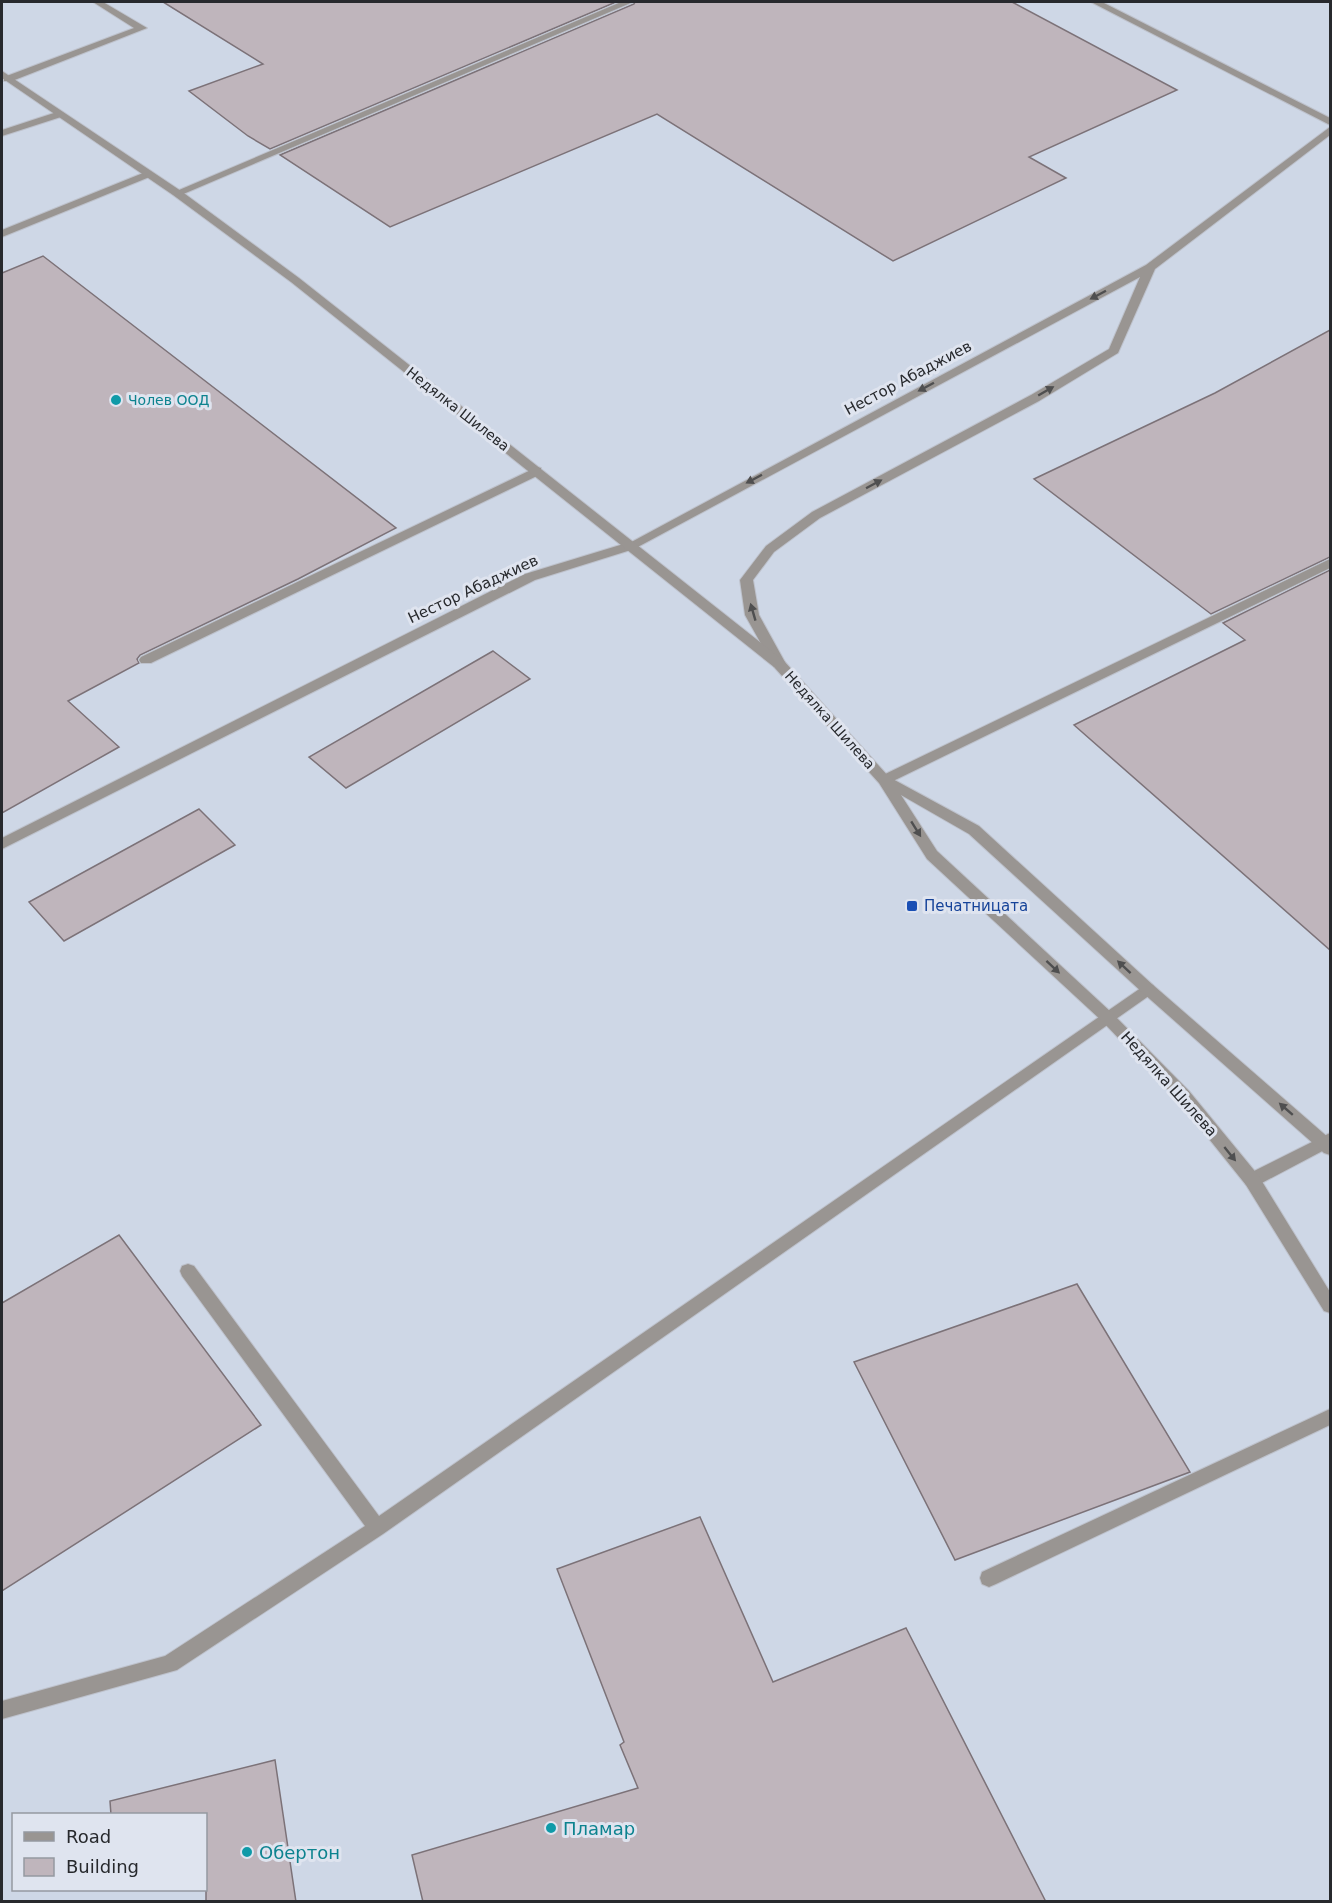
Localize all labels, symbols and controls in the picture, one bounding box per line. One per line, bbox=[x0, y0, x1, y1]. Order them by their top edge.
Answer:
one-way arrow bbox=[1089, 290, 1106, 300]
street label: Нестор Абаджиев bbox=[841, 337, 975, 419]
street label: Недялка Шилева bbox=[403, 364, 513, 454]
one-way arrow bbox=[918, 382, 935, 392]
one-way arrow bbox=[1038, 386, 1055, 396]
place label: Чолев ООД bbox=[128, 392, 209, 408]
marker: Чолев ООД bbox=[109, 393, 123, 407]
one-way arrow bbox=[746, 474, 763, 484]
one-way arrow bbox=[866, 479, 883, 489]
street label: Нестор Абаджиев bbox=[405, 551, 541, 627]
one-way arrow bbox=[748, 603, 757, 621]
street label: Недялка Шилева bbox=[782, 668, 878, 772]
one-way arrow bbox=[910, 821, 921, 837]
place label: Печатницата bbox=[924, 897, 1028, 915]
marker: Печатницата bbox=[905, 899, 919, 913]
one-way arrow bbox=[1045, 960, 1060, 973]
one-way arrow bbox=[1116, 960, 1131, 974]
street label: Недялка Шилева bbox=[1117, 1028, 1221, 1140]
one-way arrow bbox=[1279, 1103, 1294, 1116]
one-way arrow bbox=[1224, 1146, 1236, 1161]
legend bbox=[12, 1813, 207, 1891]
place label: Пламар bbox=[563, 1818, 635, 1839]
marker: Пламар bbox=[544, 1821, 558, 1835]
text: Road bbox=[66, 1826, 111, 1847]
place label: Обертон bbox=[259, 1842, 340, 1863]
marker: Обертон bbox=[240, 1845, 254, 1859]
text: Building bbox=[66, 1856, 139, 1877]

